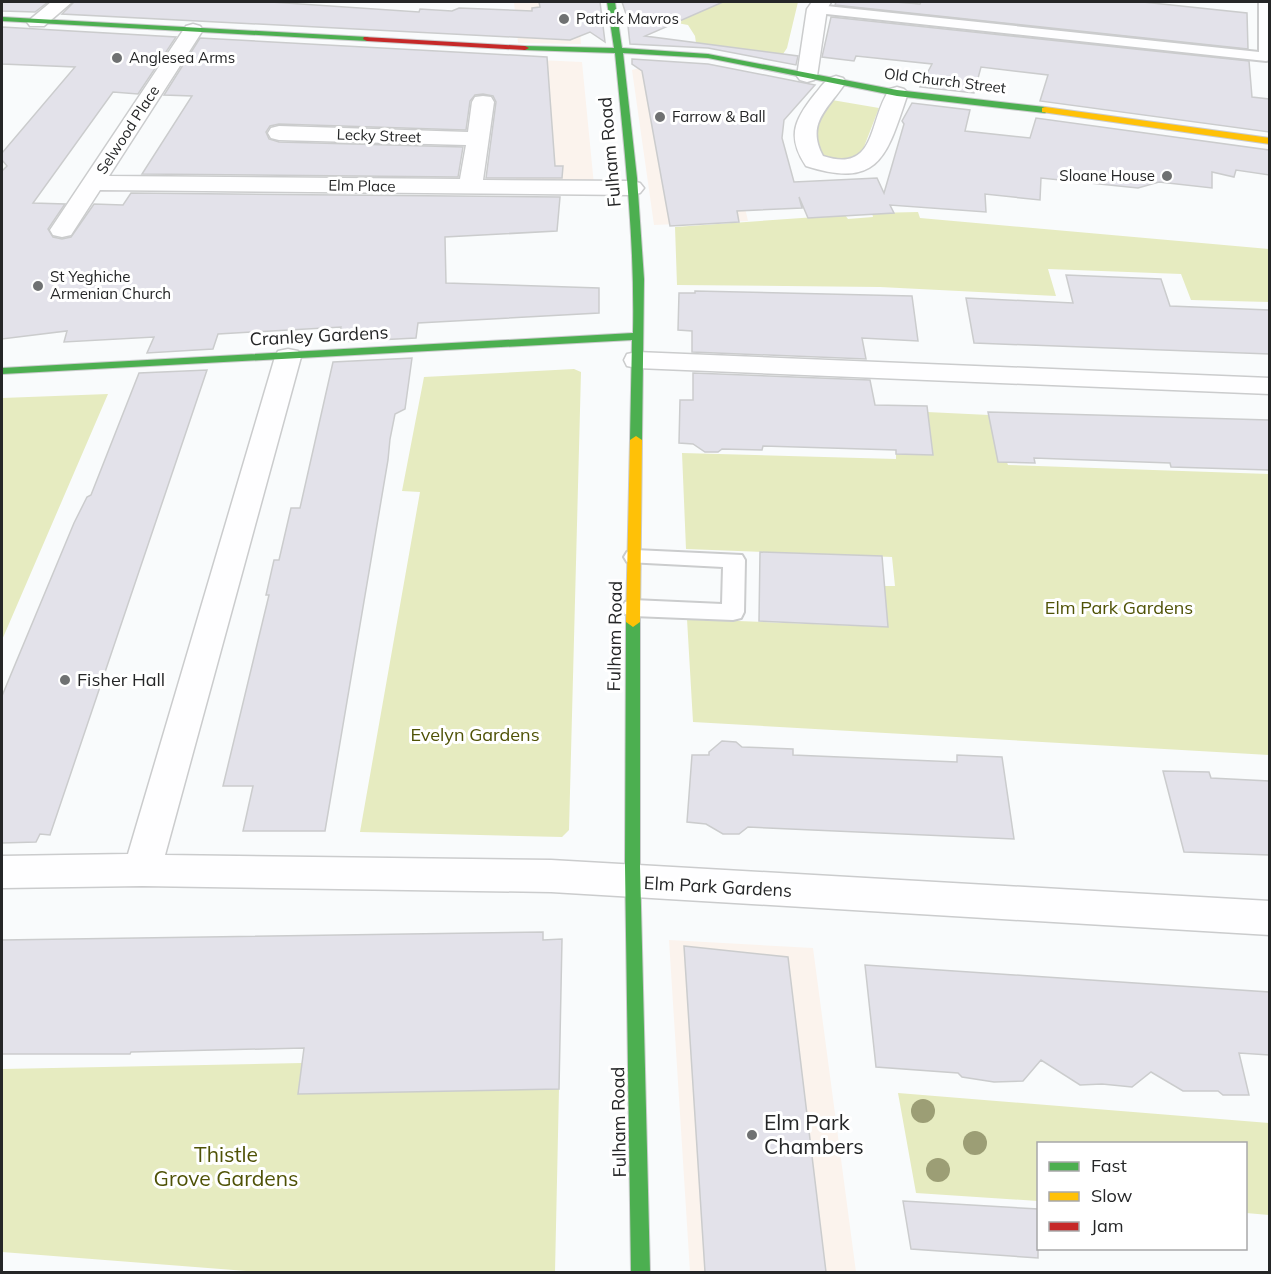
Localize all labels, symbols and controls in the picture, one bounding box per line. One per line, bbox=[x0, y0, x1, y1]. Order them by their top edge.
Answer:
place label: Patrick Mavros bbox=[576, 9, 679, 28]
marker: Patrick Mavros bbox=[557, 12, 571, 26]
place label: Anglesea Arms bbox=[129, 48, 235, 67]
marker: Anglesea Arms bbox=[110, 51, 124, 65]
street label: Old Church Street bbox=[883, 64, 1007, 97]
street label: Selwood Place bbox=[92, 82, 163, 178]
street label: Fulham Road bbox=[593, 96, 626, 208]
place label: Farrow & Ball bbox=[672, 107, 766, 126]
marker: Farrow & Ball bbox=[653, 110, 667, 124]
street label: Lecky Street bbox=[336, 125, 422, 146]
place label: Sloane House bbox=[1059, 166, 1155, 185]
marker: Sloane House bbox=[1160, 169, 1174, 183]
street label: Elm Place bbox=[328, 175, 396, 196]
place label: St Yeghiche Armenian Church bbox=[50, 267, 171, 303]
marker: St Yeghiche Armenian Church bbox=[31, 279, 45, 293]
street label: Cranley Gardens bbox=[249, 320, 389, 351]
street label: Fulham Road bbox=[602, 581, 627, 691]
park label: Elm Park Gardens bbox=[1045, 596, 1193, 619]
place label: Fisher Hall bbox=[77, 668, 165, 691]
marker: Fisher Hall bbox=[58, 673, 72, 687]
park label: Evelyn Gardens bbox=[410, 723, 540, 746]
street label: Elm Park Gardens bbox=[643, 871, 793, 902]
street label: Fulham Road bbox=[606, 1067, 631, 1177]
place label: Elm Park Chambers bbox=[764, 1109, 864, 1159]
marker: Elm Park Chambers bbox=[745, 1128, 759, 1142]
park label: Thistle Grove Gardens bbox=[154, 1141, 298, 1191]
legend bbox=[1037, 1142, 1247, 1250]
text: Fast bbox=[1091, 1154, 1127, 1177]
text: Slow bbox=[1091, 1184, 1133, 1207]
text: Jam bbox=[1091, 1214, 1124, 1237]

